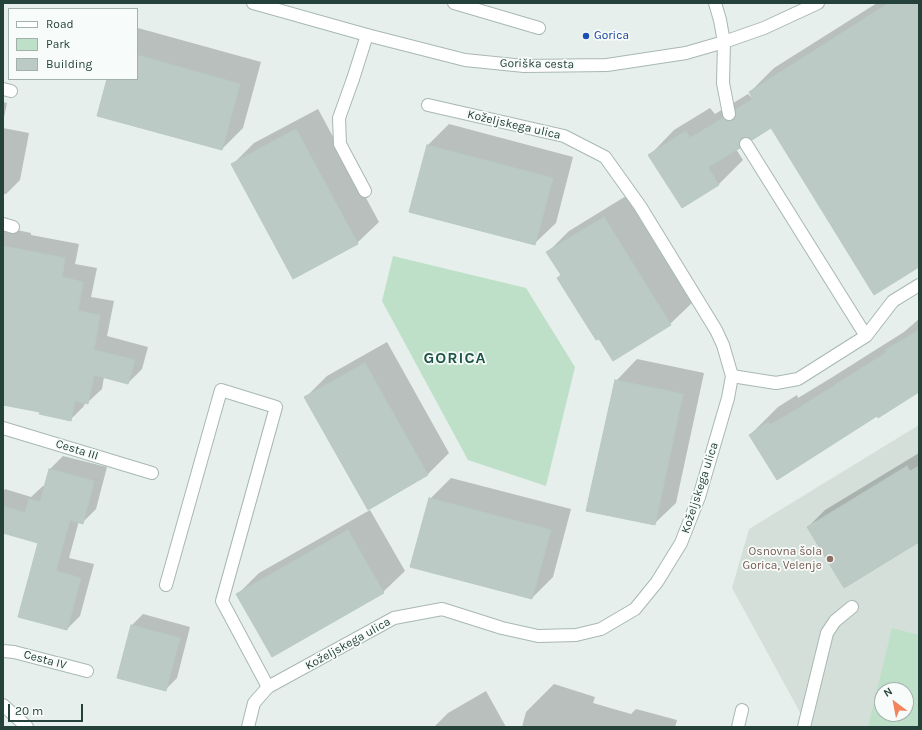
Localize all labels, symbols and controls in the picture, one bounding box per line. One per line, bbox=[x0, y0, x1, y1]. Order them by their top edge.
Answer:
legend bbox=[8, 8, 138, 80]
text: Road bbox=[46, 17, 74, 31]
place label: Gorica bbox=[594, 29, 629, 43]
marker: Gorica bbox=[581, 31, 591, 41]
text: Park bbox=[46, 37, 70, 51]
street label: Goriška cesta bbox=[500, 56, 574, 72]
text: Building bbox=[46, 57, 92, 71]
street label: Koželjskega ulica bbox=[466, 107, 562, 143]
district label: GORICA bbox=[423, 348, 487, 368]
street label: Cesta III bbox=[54, 437, 100, 463]
street label: Koželjskega ulica bbox=[678, 440, 722, 536]
place label: Osnovna šola Gorica, Velenje bbox=[742, 545, 822, 573]
marker: Osnovna šola Gorica, Velenje bbox=[825, 554, 835, 564]
street label: Koželjskega ulica bbox=[303, 615, 393, 673]
street label: Cesta IV bbox=[22, 647, 68, 673]
north arrow bbox=[874, 682, 914, 722]
text: N bbox=[881, 685, 895, 700]
scale bar bbox=[10, 696, 85, 722]
text: 20 m bbox=[15, 704, 43, 718]

